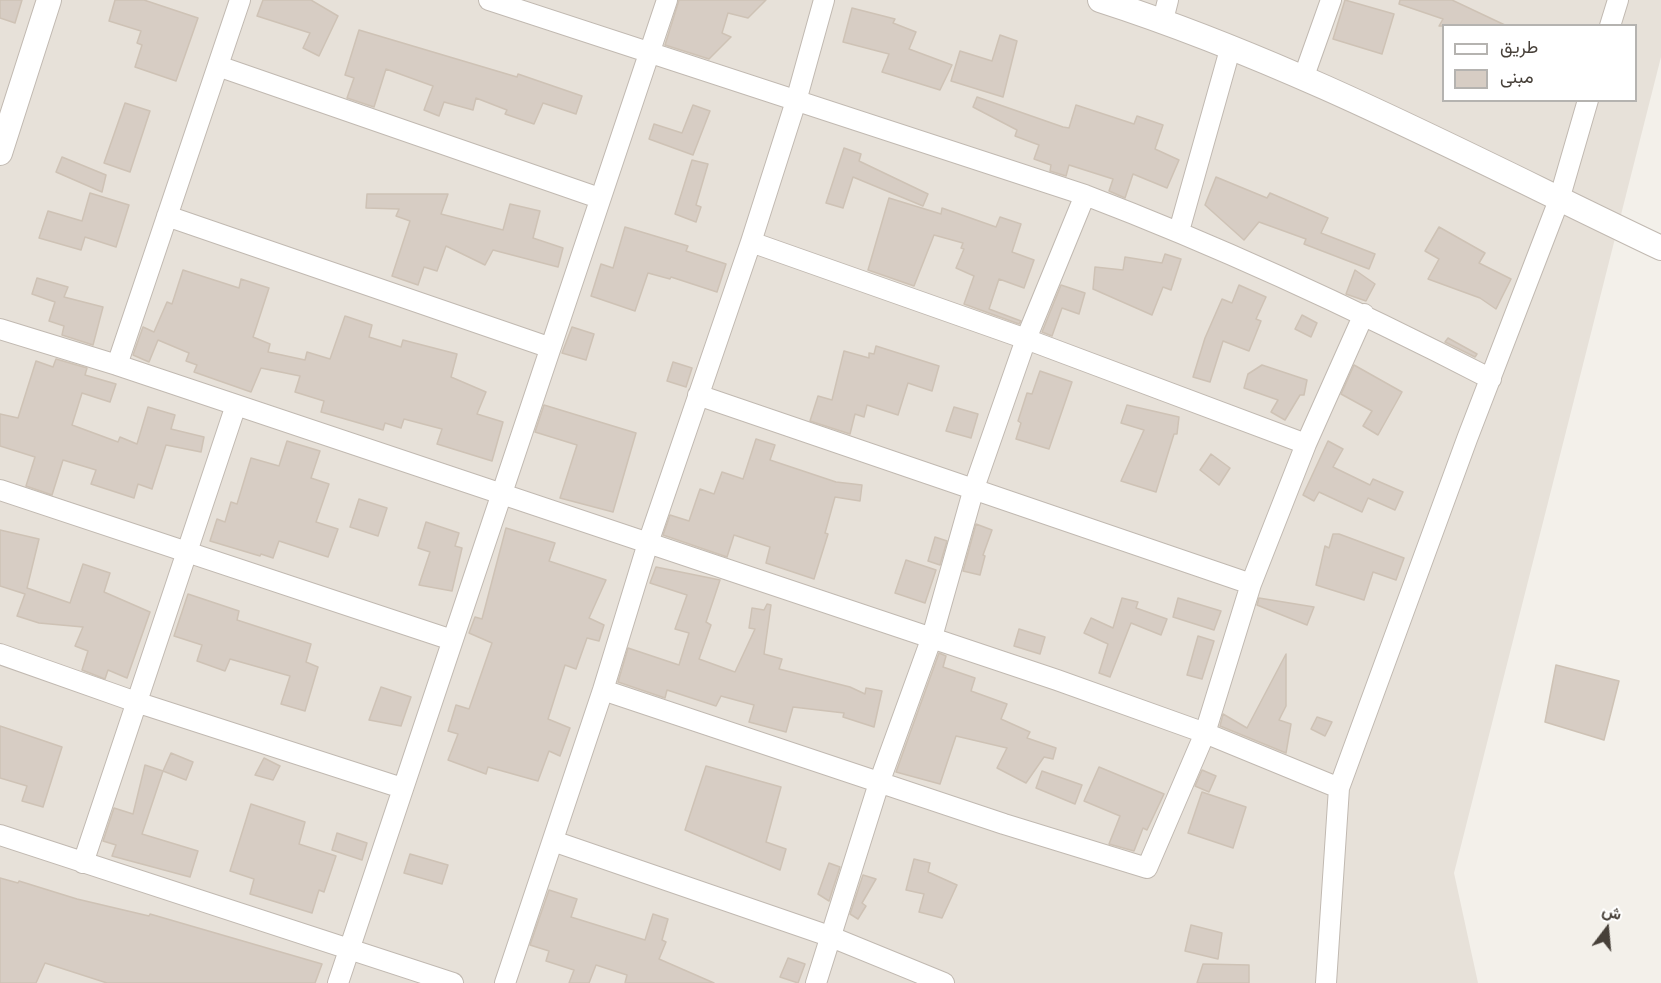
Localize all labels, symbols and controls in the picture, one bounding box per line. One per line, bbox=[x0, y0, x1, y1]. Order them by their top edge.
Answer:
legend bbox=[1442, 24, 1637, 102]
text: طريق bbox=[1500, 35, 1538, 57]
text: مبنى bbox=[1500, 65, 1534, 87]
north arrow bbox=[1577, 899, 1637, 959]
text: ش bbox=[1600, 899, 1624, 923]

